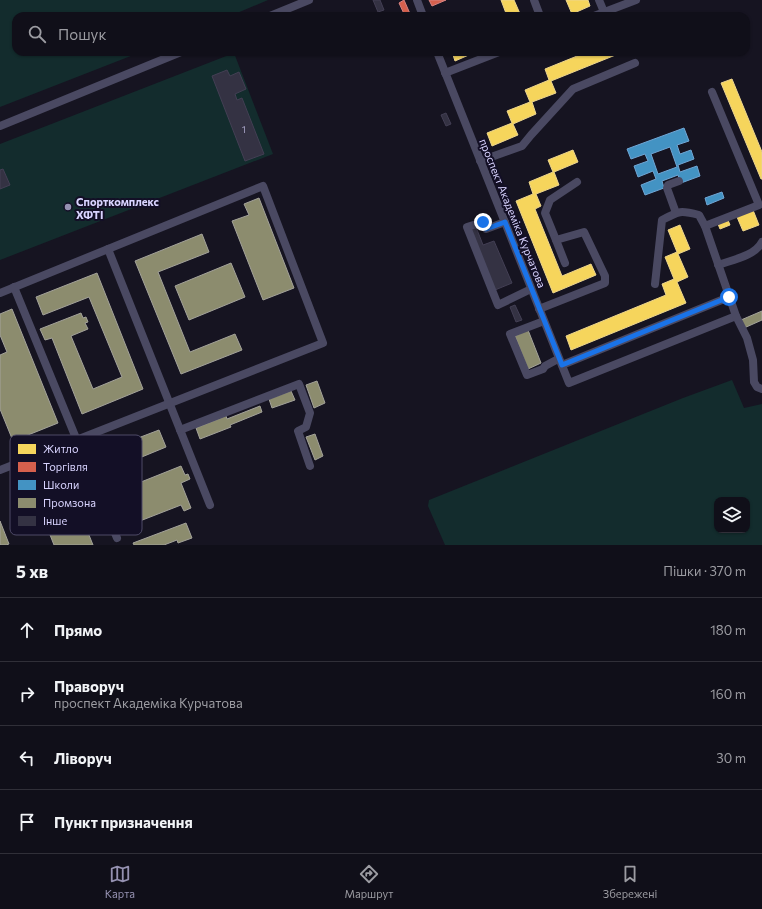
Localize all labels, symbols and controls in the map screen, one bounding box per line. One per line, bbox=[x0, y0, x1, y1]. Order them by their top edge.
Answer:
search box bbox=[12, 12, 750, 56]
icon: search bbox=[26, 23, 48, 45]
text: Пошук bbox=[58, 25, 106, 43]
house number: 1 bbox=[242, 124, 246, 135]
street label: проспект Академіка Курчатова bbox=[477, 137, 549, 289]
place label: Спорткомплекс ХФТІ bbox=[76, 195, 159, 221]
marker: Спорткомплекс ХФТІ bbox=[63, 202, 73, 212]
route end bbox=[474, 213, 492, 231]
route start bbox=[720, 288, 738, 306]
legend bbox=[10, 435, 142, 535]
text: Житло bbox=[43, 442, 79, 455]
text: Торгівля bbox=[43, 460, 88, 473]
text: Школи bbox=[43, 478, 79, 491]
text: Промзона bbox=[43, 496, 96, 509]
map controls bbox=[714, 497, 750, 533]
button: layers bbox=[714, 497, 750, 533]
text: Інше bbox=[43, 514, 67, 527]
text: 5 хв bbox=[16, 561, 48, 582]
text: Пішки · 370 m bbox=[663, 563, 746, 579]
icon: ahead bbox=[16, 619, 38, 641]
text: Прямо bbox=[54, 621, 102, 639]
text: 180 m bbox=[710, 622, 746, 638]
text: Праворуч bbox=[54, 677, 124, 695]
icon: right bbox=[16, 683, 38, 705]
text: 160 m bbox=[710, 686, 746, 702]
text: проспект Академіка Курчатова bbox=[54, 695, 243, 711]
icon: left bbox=[16, 747, 38, 769]
text: Ліворуч bbox=[54, 749, 112, 767]
text: 30 m bbox=[716, 750, 746, 766]
icon: arrive bbox=[16, 811, 38, 833]
text: Пункт призначення bbox=[54, 813, 193, 831]
tab: Карта bbox=[105, 863, 135, 900]
tab: Маршрут bbox=[345, 863, 393, 900]
tab: Збережені bbox=[603, 863, 657, 900]

